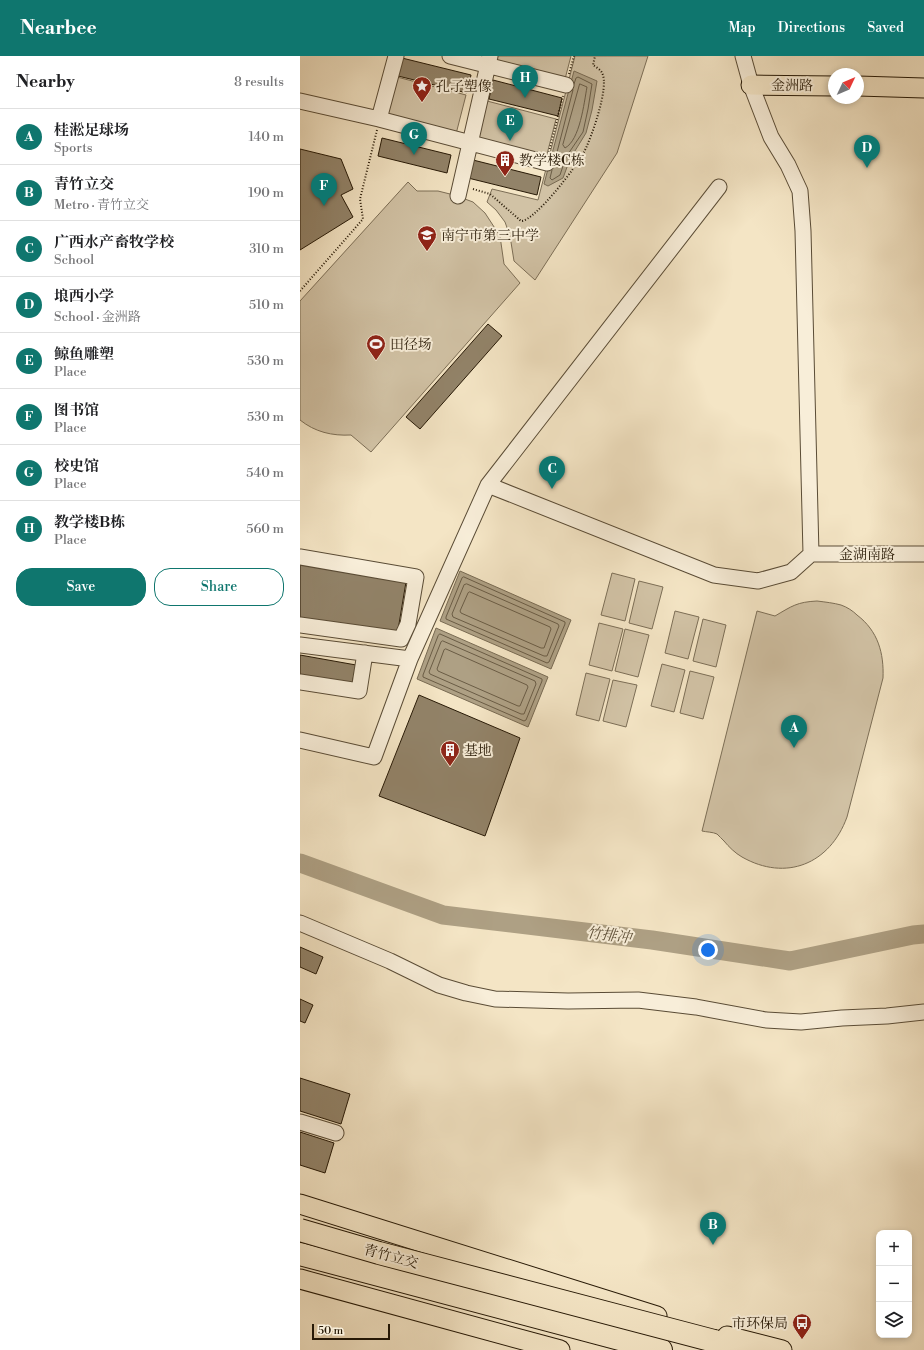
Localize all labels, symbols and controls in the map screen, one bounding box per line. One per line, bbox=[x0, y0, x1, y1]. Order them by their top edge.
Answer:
text: Nearbee bbox=[20, 16, 97, 40]
text: Map bbox=[728, 19, 756, 37]
text: Directions bbox=[778, 19, 845, 37]
text: Saved bbox=[867, 19, 904, 37]
pin: H bbox=[512, 65, 538, 98]
north arrow bbox=[828, 68, 864, 104]
text: Nearby bbox=[16, 71, 75, 93]
text: 8 results bbox=[234, 74, 284, 90]
place icon: 孔子塑像 bbox=[411, 75, 433, 103]
street label: 金洲路 bbox=[771, 77, 813, 95]
place label: 孔子塑像 bbox=[436, 78, 492, 96]
pin: E bbox=[497, 108, 523, 141]
text: 桂淞足球场 bbox=[54, 121, 129, 140]
pin: G bbox=[401, 122, 427, 155]
text: A bbox=[24, 129, 34, 145]
text: 140 m bbox=[248, 129, 284, 145]
pin: D bbox=[854, 135, 880, 168]
text: Sports bbox=[54, 140, 93, 156]
building icon: 教学楼C栋 bbox=[494, 149, 516, 177]
place label: 教学楼C栋 bbox=[519, 152, 585, 170]
pin: F bbox=[311, 173, 337, 206]
text: 青竹立交 bbox=[54, 175, 114, 194]
text: B bbox=[24, 185, 34, 201]
text: 190 m bbox=[248, 185, 284, 201]
text: Metro · 青竹立交 bbox=[54, 197, 149, 213]
school or university icon: 南宁市第三中学 bbox=[416, 224, 438, 252]
place label: 南宁市第三中学 bbox=[441, 227, 539, 245]
text: 广西水产畜牧学校 bbox=[54, 233, 174, 252]
text: C bbox=[24, 241, 34, 257]
text: 310 m bbox=[249, 241, 284, 257]
text: School bbox=[54, 252, 94, 268]
text: 埌西小学 bbox=[54, 287, 114, 306]
text: D bbox=[24, 297, 34, 313]
text: 510 m bbox=[249, 297, 284, 313]
text: School · 金洲路 bbox=[54, 309, 141, 325]
sports icon: 田径场 bbox=[365, 333, 387, 361]
place label: 田径场 bbox=[390, 336, 432, 354]
text: 鲸鱼雕塑 bbox=[54, 345, 114, 364]
text: E bbox=[24, 353, 34, 369]
text: 530 m bbox=[247, 353, 284, 369]
text: Place bbox=[54, 364, 86, 380]
text: 图书馆 bbox=[54, 401, 99, 420]
text: F bbox=[24, 409, 34, 425]
text: 530 m bbox=[247, 409, 284, 425]
text: Place bbox=[54, 420, 86, 436]
pin: C bbox=[539, 456, 565, 489]
text: 校史馆 bbox=[54, 457, 99, 476]
text: G bbox=[24, 465, 34, 481]
text: 540 m bbox=[246, 465, 284, 481]
text: Place bbox=[54, 476, 86, 492]
text: 教学楼B栋 bbox=[54, 513, 125, 532]
text: H bbox=[24, 521, 34, 537]
text: 560 m bbox=[246, 521, 284, 537]
text: Place bbox=[54, 532, 86, 548]
street label: 金湖南路 bbox=[839, 546, 895, 564]
button: Save bbox=[16, 568, 146, 606]
button: Share bbox=[154, 568, 284, 606]
pin: A bbox=[781, 715, 807, 748]
building icon: 基地 bbox=[439, 739, 461, 767]
place label: 基地 bbox=[464, 742, 492, 760]
water label: 竹排冲 bbox=[585, 923, 634, 948]
your location bbox=[698, 940, 718, 960]
pin: B bbox=[700, 1212, 726, 1245]
map controls bbox=[876, 1230, 912, 1338]
button: + bbox=[876, 1230, 912, 1266]
street label: 青竹立交 bbox=[361, 1241, 420, 1273]
button: − bbox=[876, 1266, 912, 1302]
button: layers bbox=[876, 1302, 912, 1338]
bus stop icon: 市环保局 bbox=[791, 1312, 813, 1340]
place label: 市环保局 bbox=[732, 1315, 788, 1333]
scale bar bbox=[312, 1322, 390, 1341]
text: 50 m bbox=[318, 1324, 343, 1338]

